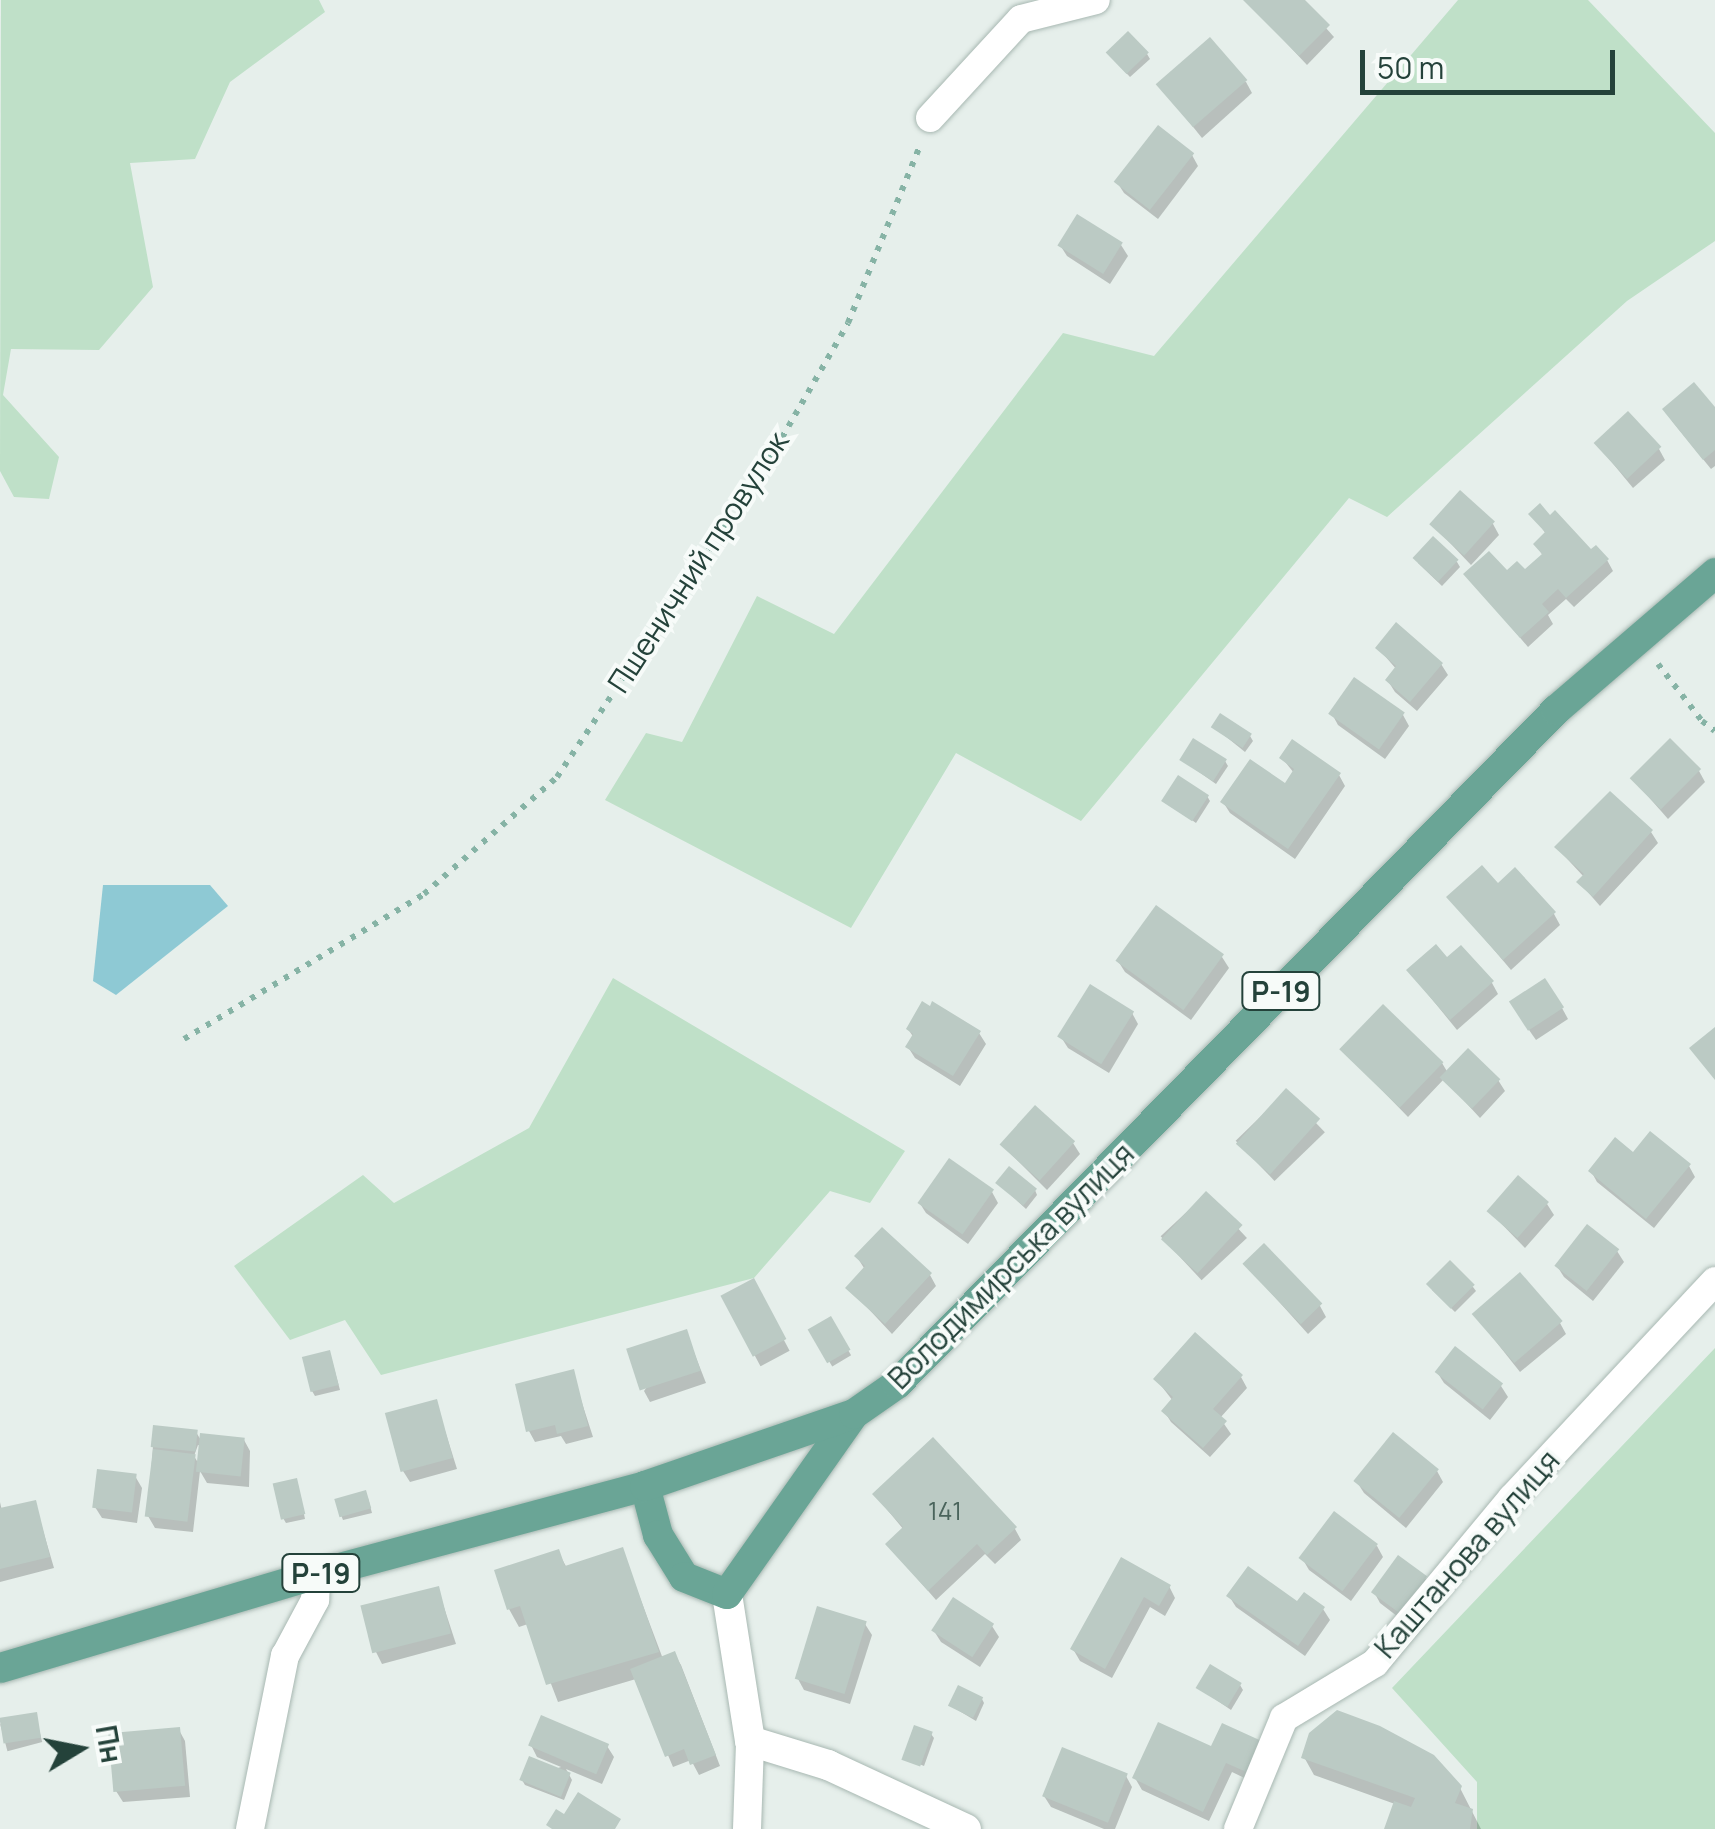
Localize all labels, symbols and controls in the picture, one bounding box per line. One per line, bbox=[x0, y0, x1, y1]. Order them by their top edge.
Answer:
scale bar bbox=[1365, 30, 1620, 92]
text: 50 m bbox=[1377, 47, 1444, 88]
street label: Пшеничний провулок bbox=[600, 425, 796, 699]
road number: Р-19 bbox=[1241, 968, 1321, 1014]
street label: Володимирська вулиця bbox=[881, 1136, 1141, 1396]
street label: Каштанова вулиця bbox=[1367, 1443, 1567, 1665]
house number: 141 bbox=[928, 1496, 962, 1526]
road number: Р-19 bbox=[281, 1550, 361, 1596]
north arrow bbox=[30, 1699, 130, 1799]
text: Пн bbox=[88, 1722, 132, 1766]

